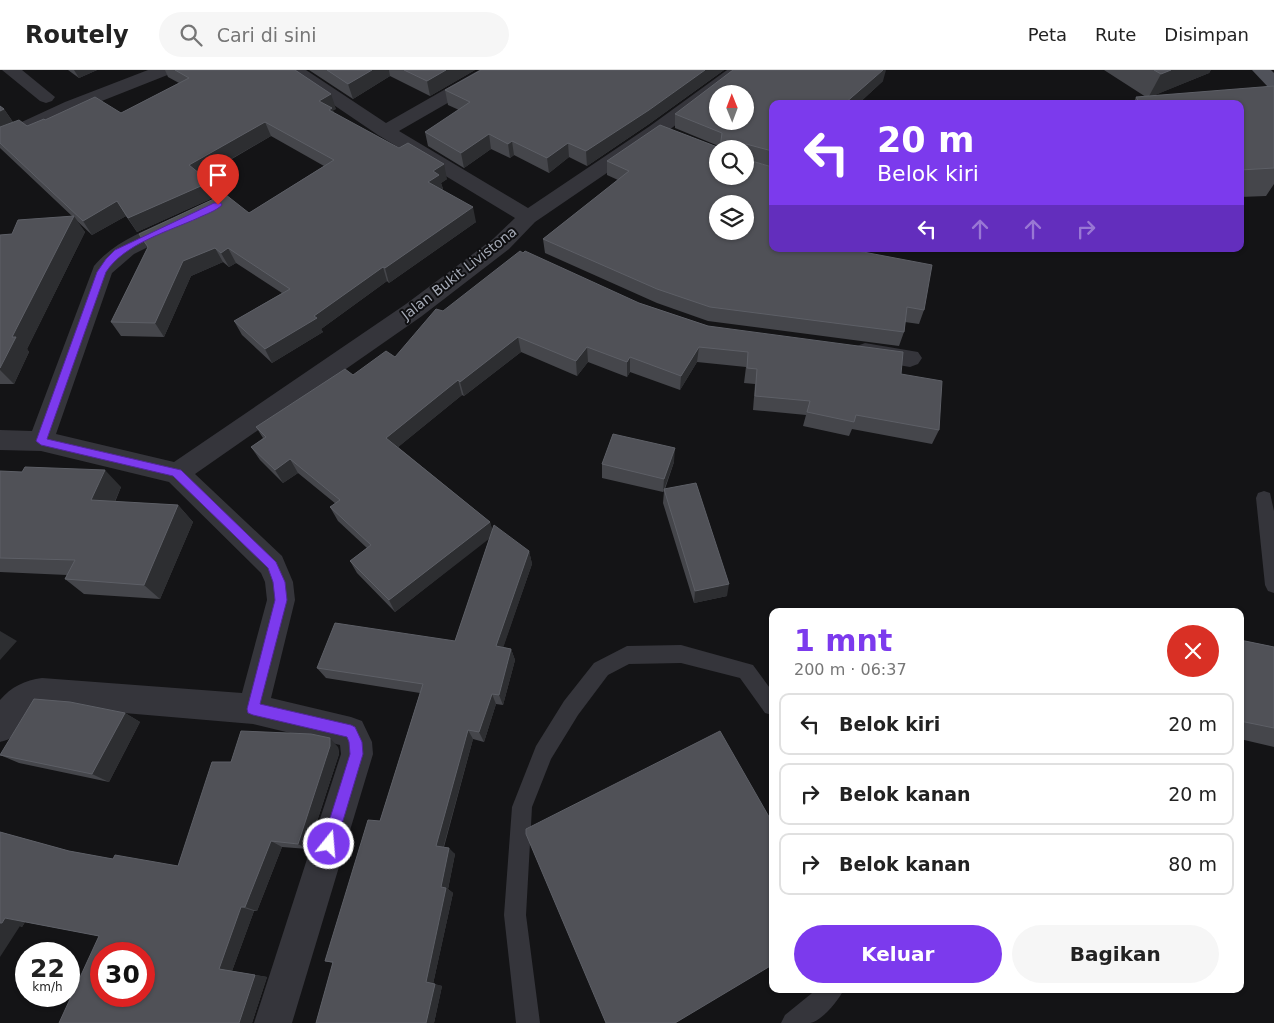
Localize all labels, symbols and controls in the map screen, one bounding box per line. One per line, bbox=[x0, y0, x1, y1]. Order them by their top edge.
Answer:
search box bbox=[159, 12, 509, 57]
text: Routely bbox=[25, 21, 129, 49]
icon: search bbox=[177, 21, 205, 49]
text: Cari di sini bbox=[217, 24, 317, 46]
text: Peta bbox=[1028, 24, 1067, 45]
text: Rute bbox=[1095, 24, 1136, 45]
text: Disimpan bbox=[1164, 24, 1249, 45]
north arrow bbox=[709, 85, 754, 130]
map controls bbox=[709, 85, 754, 240]
icon: left bbox=[794, 120, 859, 185]
text: 20 m bbox=[877, 120, 974, 160]
button: search bbox=[709, 140, 754, 185]
pin bbox=[197, 154, 239, 205]
icon: arrive bbox=[204, 161, 232, 189]
text: Belok kiri bbox=[877, 161, 979, 186]
button: layers bbox=[709, 195, 754, 240]
icon: left bbox=[913, 215, 941, 243]
icon: ahead bbox=[966, 215, 994, 243]
icon: ahead bbox=[1019, 215, 1047, 243]
icon: right bbox=[1072, 215, 1100, 243]
street label: Jalan Bukit Livistona bbox=[397, 223, 520, 324]
text: 1 mnt bbox=[794, 623, 892, 658]
button: close bbox=[1167, 625, 1219, 677]
text: 200 m · 06:37 bbox=[794, 660, 907, 679]
icon: left bbox=[796, 710, 824, 738]
text: Belok kiri bbox=[839, 713, 940, 735]
text: 20 m bbox=[1168, 713, 1217, 735]
icon: right bbox=[796, 780, 824, 808]
text: Belok kanan bbox=[839, 783, 971, 805]
text: 20 m bbox=[1168, 783, 1217, 805]
position arrow bbox=[302, 817, 354, 869]
icon: right bbox=[796, 850, 824, 878]
text: Belok kanan bbox=[839, 853, 971, 875]
text: 80 m bbox=[1168, 853, 1217, 875]
button: Keluar bbox=[794, 925, 1002, 983]
button: Bagikan bbox=[1012, 925, 1219, 983]
speed limit sign: 30 bbox=[90, 942, 155, 1007]
text: 22 bbox=[30, 954, 65, 983]
text: km/h bbox=[32, 980, 63, 994]

